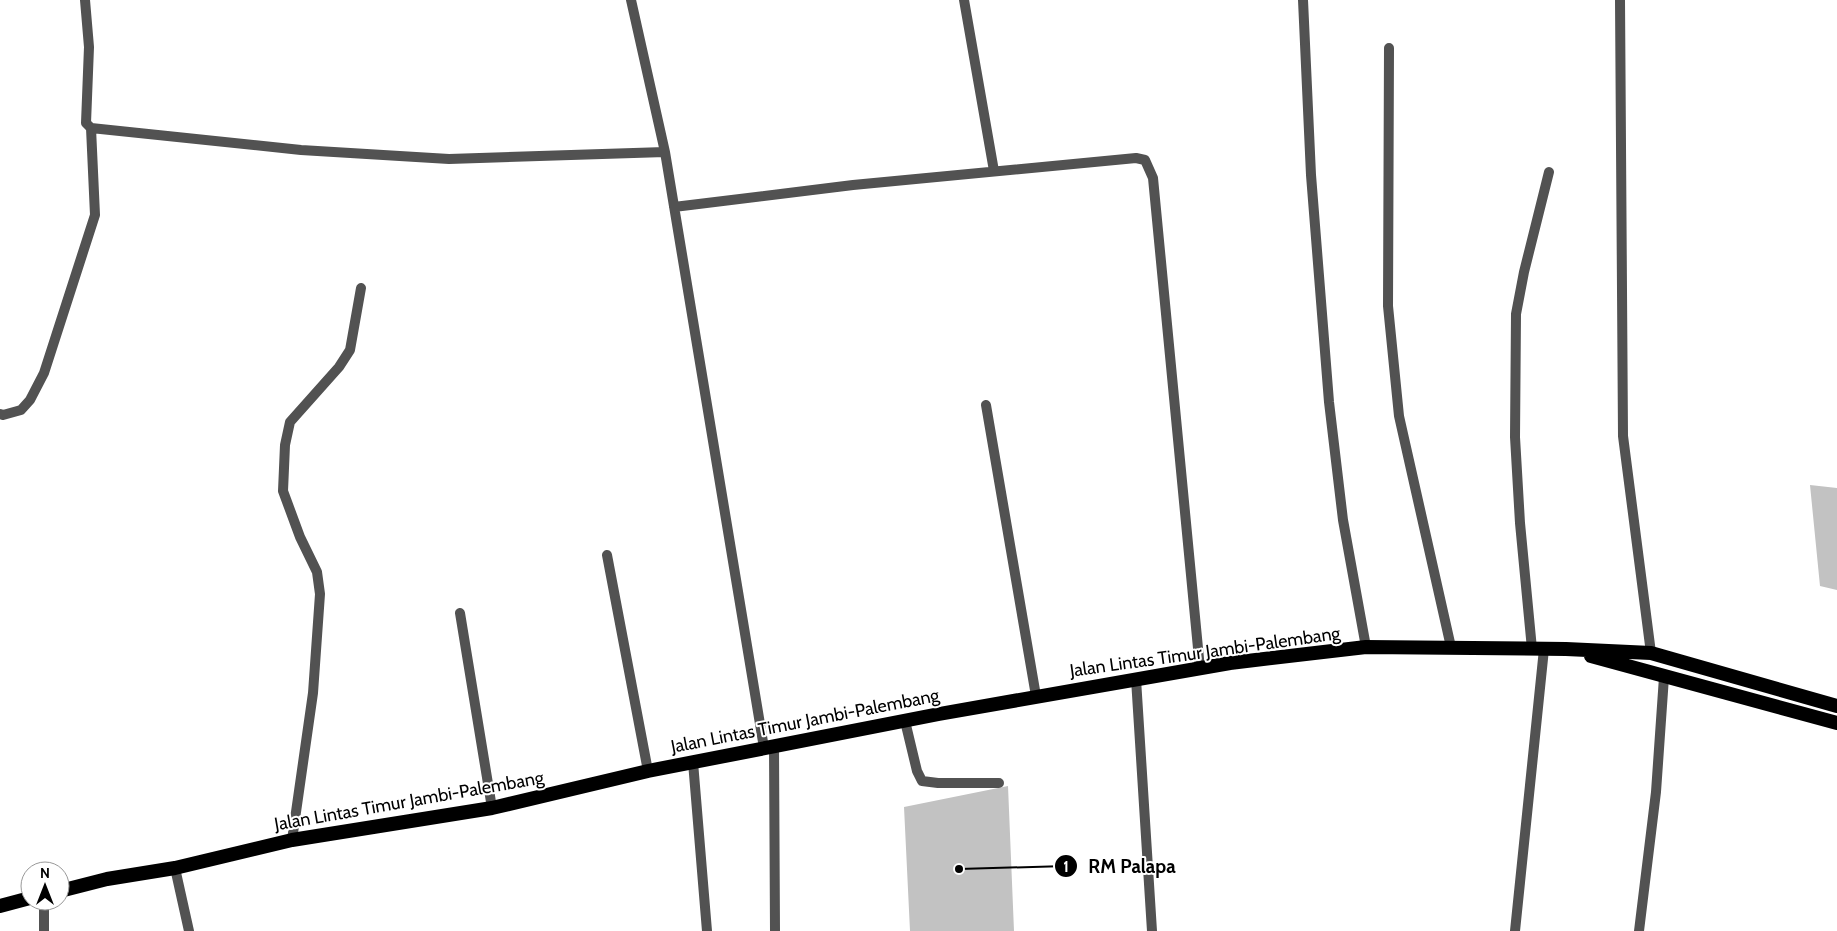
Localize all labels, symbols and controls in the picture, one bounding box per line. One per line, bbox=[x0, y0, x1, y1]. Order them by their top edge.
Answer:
street label: Jalan Lintas Timur Jambi-Palembang bbox=[1067, 622, 1343, 682]
street label: Jalan Lintas Timur Jambi-Palembang bbox=[668, 684, 942, 758]
street label: Jalan Lintas Timur Jambi-Palembang bbox=[272, 766, 546, 836]
callout: RM Palapa bbox=[1054, 849, 1186, 883]
text: RM Palapa bbox=[1088, 855, 1176, 878]
text: 1 bbox=[1063, 858, 1069, 876]
north arrow bbox=[20, 861, 70, 911]
text: N bbox=[40, 864, 50, 882]

